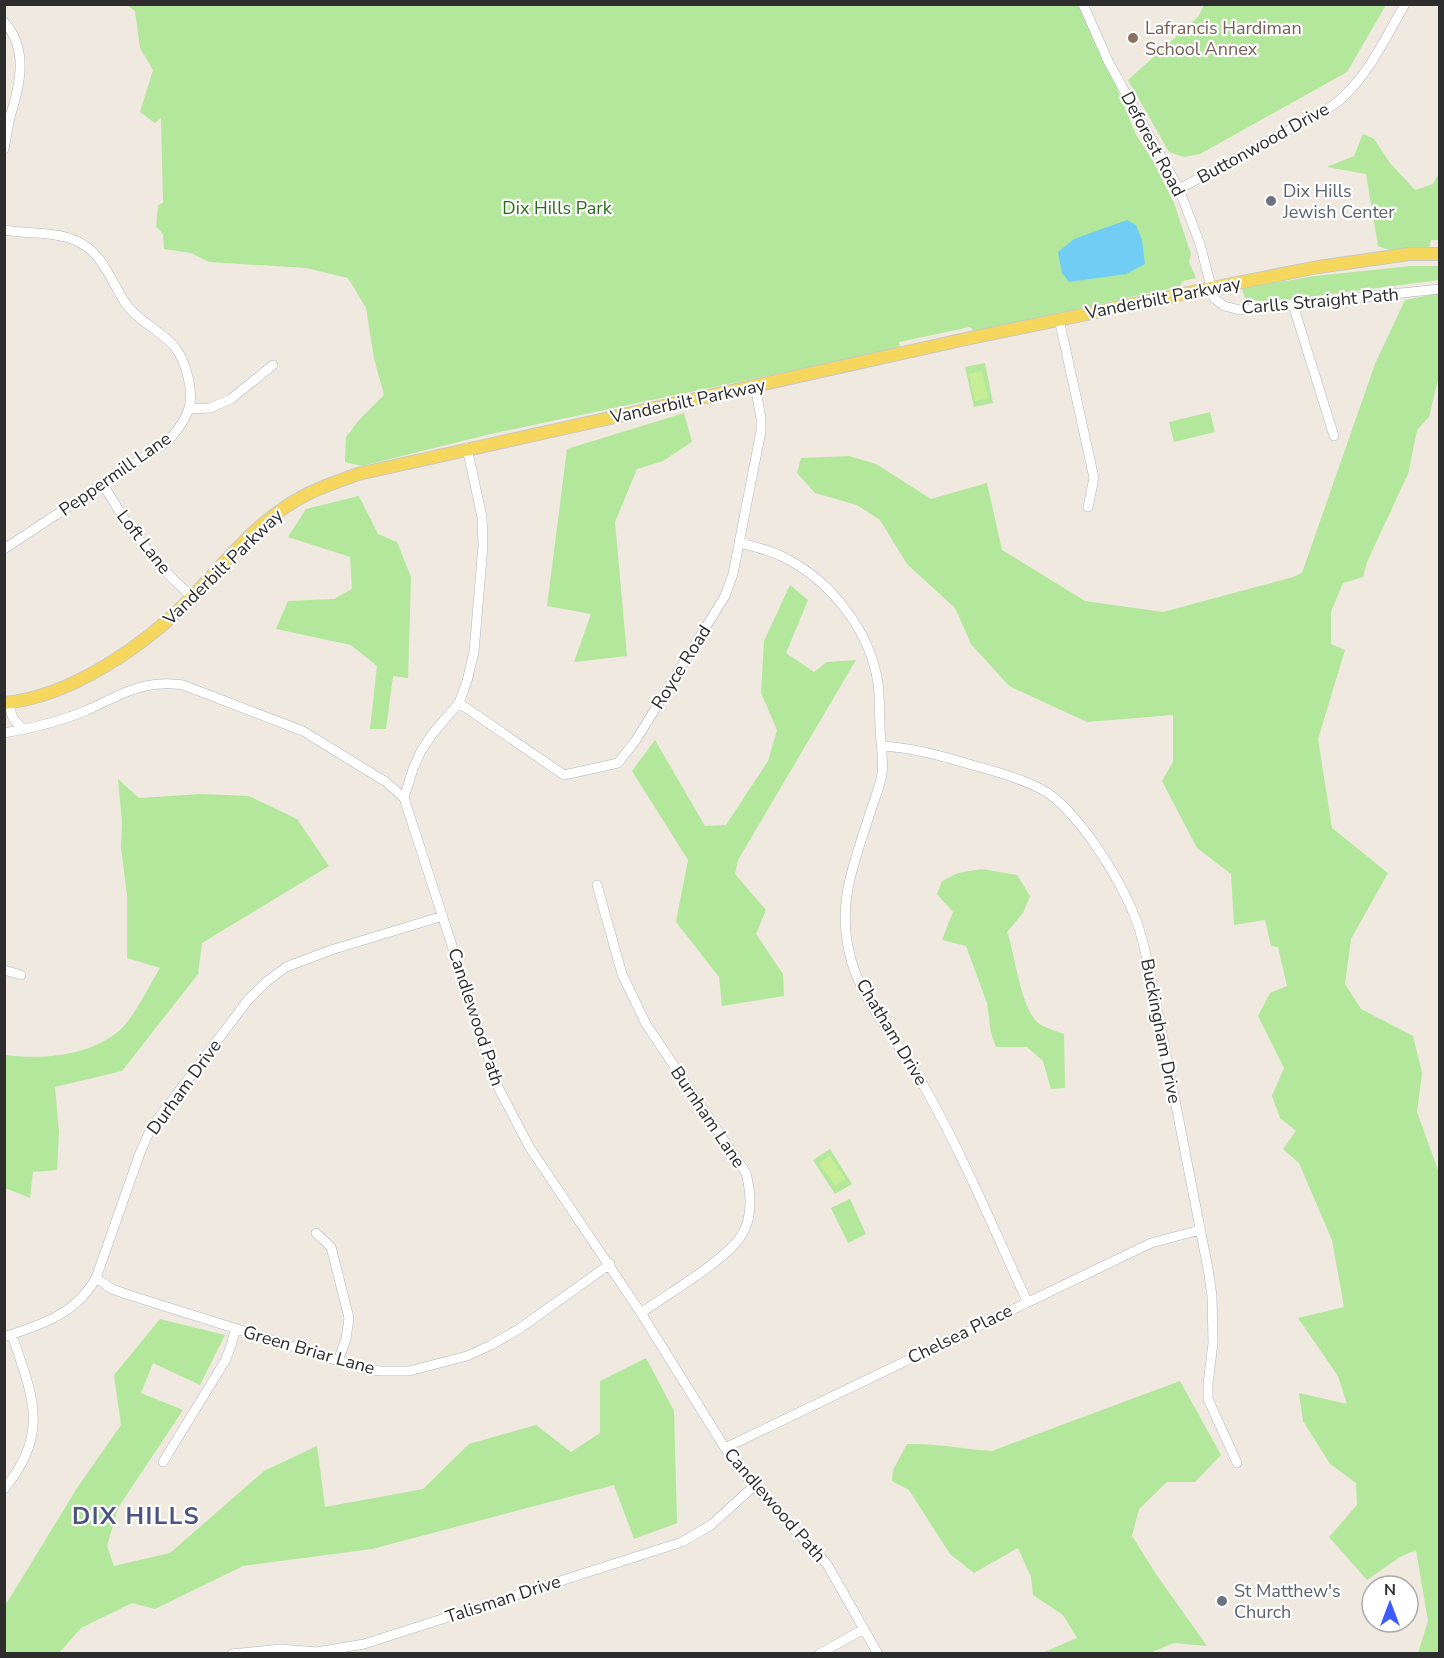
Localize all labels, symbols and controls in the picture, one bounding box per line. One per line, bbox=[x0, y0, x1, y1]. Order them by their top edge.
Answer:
place label: Lafrancis Hardiman School Annex bbox=[1145, 16, 1302, 61]
marker: Lafrancis Hardiman School Annex bbox=[1126, 31, 1140, 45]
street label: Deforest Road bbox=[1115, 87, 1191, 201]
street label: Buttonwood Drive bbox=[1193, 97, 1333, 189]
place label: Dix Hills Jewish Center bbox=[1282, 179, 1395, 224]
marker: Dix Hills Jewish Center bbox=[1264, 194, 1278, 208]
park label: Dix Hills Park bbox=[502, 196, 613, 220]
street label: Vanderbilt Parkway bbox=[1082, 271, 1243, 325]
street label: Carlls Straight Path bbox=[1240, 282, 1400, 320]
street label: Vanderbilt Parkway bbox=[607, 373, 768, 429]
street label: Peppermill Lane bbox=[54, 426, 176, 522]
street label: Vanderbilt Parkway bbox=[157, 503, 289, 631]
street label: Loft Lane bbox=[111, 505, 177, 579]
street label: Royce Road bbox=[646, 620, 716, 714]
street label: Candlewood Path bbox=[442, 945, 510, 1089]
street label: Buckingham Drive bbox=[1135, 957, 1187, 1105]
street label: Chatham Drive bbox=[851, 974, 933, 1090]
street label: Durham Drive bbox=[141, 1034, 227, 1140]
street label: Burnham Lane bbox=[665, 1061, 751, 1173]
street label: Chelsea Place bbox=[904, 1298, 1016, 1370]
street label: Green Briar Lane bbox=[240, 1320, 378, 1380]
street label: Candlewood Path bbox=[719, 1443, 831, 1567]
district label: DIX HILLS bbox=[72, 1500, 200, 1532]
street label: Talisman Drive bbox=[442, 1569, 564, 1629]
north arrow bbox=[1360, 1574, 1420, 1634]
place label: St Matthew's Church bbox=[1234, 1579, 1341, 1624]
text: N bbox=[1384, 1579, 1396, 1601]
marker: St Matthew's Church bbox=[1215, 1594, 1229, 1608]

